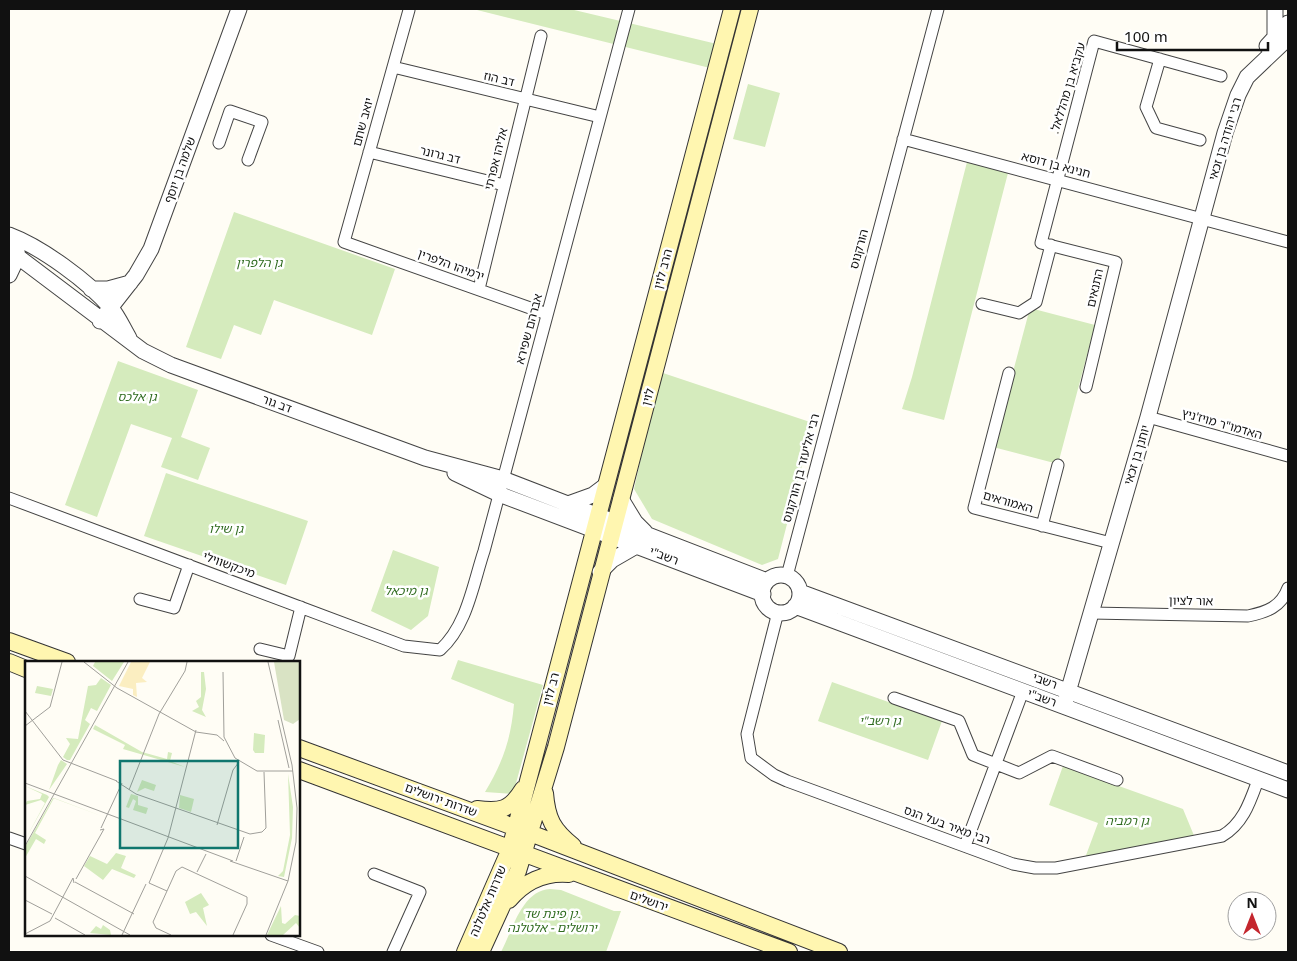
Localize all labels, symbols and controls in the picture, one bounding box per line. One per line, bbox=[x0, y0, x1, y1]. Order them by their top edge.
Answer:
scale bar bbox=[1117, 20, 1268, 52]
text: 100 m bbox=[1124, 26, 1168, 46]
street label: .עקביא בן מהללאל bbox=[1046, 40, 1089, 136]
street label: דב הוז bbox=[482, 67, 517, 90]
street label: רבי יהודה בן זכאי bbox=[1204, 95, 1245, 182]
street label: יואב שחם bbox=[348, 96, 377, 148]
street label: אליהו אפרתי bbox=[480, 126, 512, 192]
street label: שלמה בן יוסף bbox=[160, 134, 199, 205]
street label: דב גרונר bbox=[418, 141, 463, 168]
street label: חנינא בן דוסא bbox=[1020, 147, 1092, 182]
street label: הורקנוס bbox=[845, 227, 872, 271]
street label: ירמיהו הלפרין bbox=[416, 245, 487, 284]
street label: הרב לוין bbox=[649, 247, 676, 291]
park label: גן הלפרין bbox=[236, 254, 284, 271]
street label: התנאים bbox=[1082, 267, 1107, 309]
street label: אברהם שפירא bbox=[511, 291, 546, 366]
street label: לוין bbox=[637, 386, 658, 407]
park label: גן אלכס bbox=[118, 388, 158, 405]
street label: דב גור bbox=[260, 390, 295, 417]
street label: האדמו"ר מויז'ניץ bbox=[1180, 404, 1264, 443]
street label: רבי אליעזר בן הורקנוס bbox=[778, 412, 823, 524]
street label: יוחנן בן זכאי bbox=[1119, 423, 1154, 487]
street label: האמוראים bbox=[981, 486, 1035, 517]
park label: גן שילו bbox=[209, 520, 244, 537]
street label: רשב"י bbox=[647, 542, 681, 569]
street label: מיכקשווילי bbox=[201, 547, 258, 582]
park label: גן מיכאל bbox=[385, 582, 429, 599]
street label: אור לציון bbox=[1169, 592, 1214, 609]
inset map bbox=[25, 661, 300, 936]
street label: רשבי bbox=[1030, 668, 1060, 693]
street label: רב לוין bbox=[538, 671, 563, 707]
street label: רשב"י bbox=[1025, 684, 1059, 711]
park label: גן רשב"י bbox=[859, 712, 902, 729]
street label: שדרות ירושלים bbox=[403, 779, 480, 820]
street label: רבי מאיר בעל הנס bbox=[902, 801, 993, 848]
park label: גן רמביה bbox=[1105, 812, 1150, 829]
street label: שדרות אלטלנה bbox=[465, 863, 510, 939]
street label: ירושלים bbox=[628, 886, 671, 915]
north arrow bbox=[1227, 891, 1277, 941]
text: N bbox=[1246, 893, 1258, 912]
park label: גן פינת שד. ירושלים - אלטלנה bbox=[507, 905, 598, 936]

